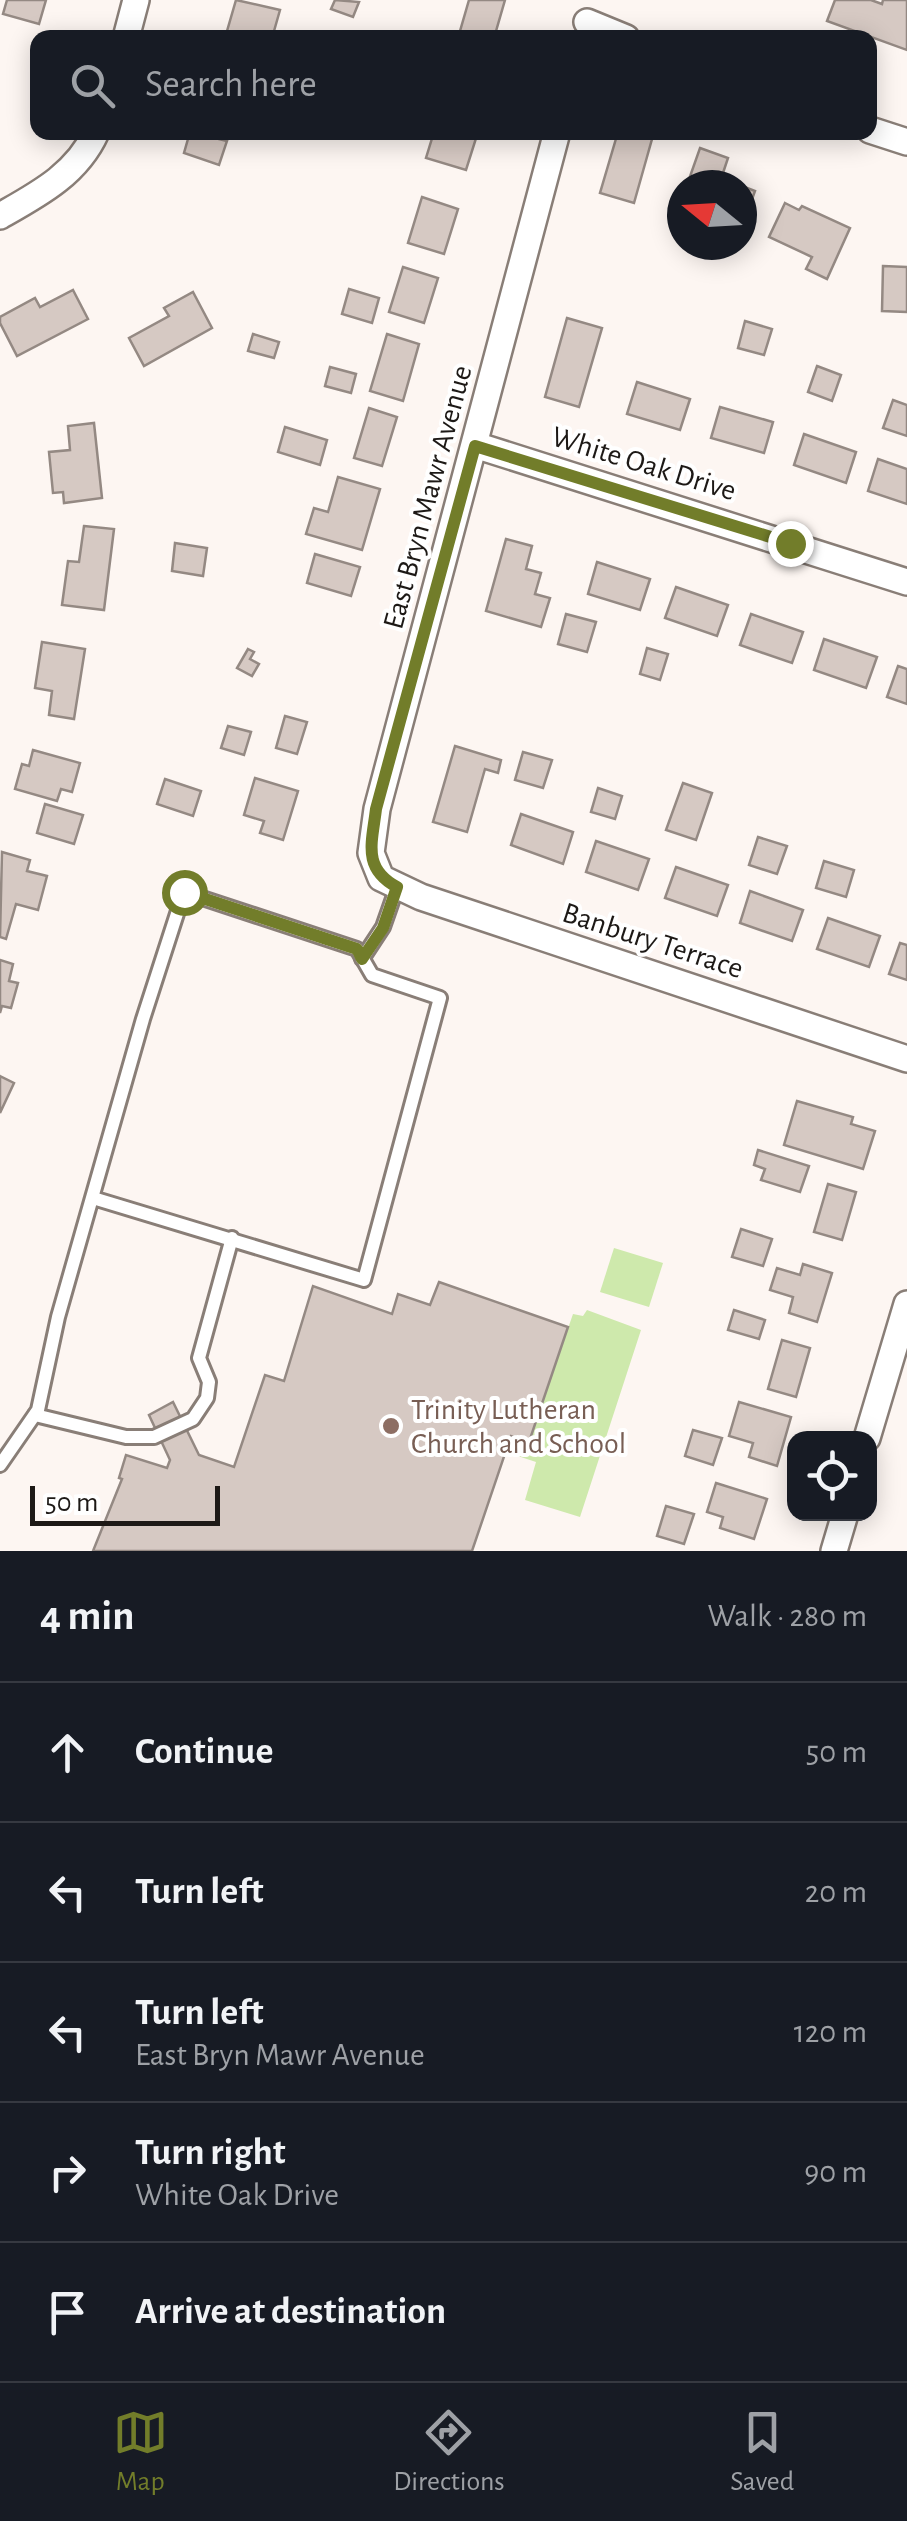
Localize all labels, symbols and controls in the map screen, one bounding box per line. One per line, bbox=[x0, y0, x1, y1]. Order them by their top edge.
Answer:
search box bbox=[30, 30, 877, 140]
icon: search bbox=[65, 58, 120, 113]
text: Search here bbox=[145, 66, 317, 104]
north arrow bbox=[667, 170, 757, 260]
street label: East Bryn Mawr Avenue bbox=[378, 362, 478, 632]
street label: White Oak Drive bbox=[548, 422, 740, 506]
route end bbox=[768, 521, 814, 567]
route start bbox=[162, 870, 208, 916]
street label: Banbury Terrace bbox=[559, 898, 747, 984]
place label: Trinity Lutheran Church and School bbox=[411, 1395, 626, 1459]
marker: Trinity Lutheran Church and School bbox=[380, 1415, 402, 1437]
map controls bbox=[787, 1431, 877, 1521]
button: locate bbox=[787, 1431, 877, 1521]
scale bar bbox=[30, 1481, 220, 1526]
text: 50 m bbox=[45, 1489, 99, 1517]
text: 4 min bbox=[40, 1595, 135, 1637]
text: Walk · 280 m bbox=[707, 1600, 867, 1632]
icon: ahead bbox=[40, 1725, 95, 1780]
text: Continue bbox=[135, 1733, 273, 1771]
text: 50 m bbox=[806, 1736, 867, 1768]
icon: left bbox=[40, 1865, 95, 1920]
text: Turn left bbox=[135, 1873, 263, 1911]
text: 20 m bbox=[805, 1876, 867, 1908]
text: Turn left bbox=[135, 1994, 263, 2032]
icon: left bbox=[40, 2005, 95, 2060]
text: 120 m bbox=[794, 2016, 867, 2048]
text: East Bryn Mawr Avenue bbox=[135, 2039, 425, 2071]
text: Turn right bbox=[135, 2134, 285, 2172]
icon: right bbox=[40, 2145, 95, 2200]
text: 90 m bbox=[804, 2156, 867, 2188]
text: White Oak Drive bbox=[135, 2179, 339, 2211]
icon: arrive bbox=[40, 2285, 95, 2340]
text: Arrive at destination bbox=[135, 2293, 446, 2331]
tab: Map bbox=[113, 2405, 168, 2499]
tab: Directions bbox=[393, 2405, 505, 2499]
tab: Saved bbox=[730, 2405, 794, 2499]

